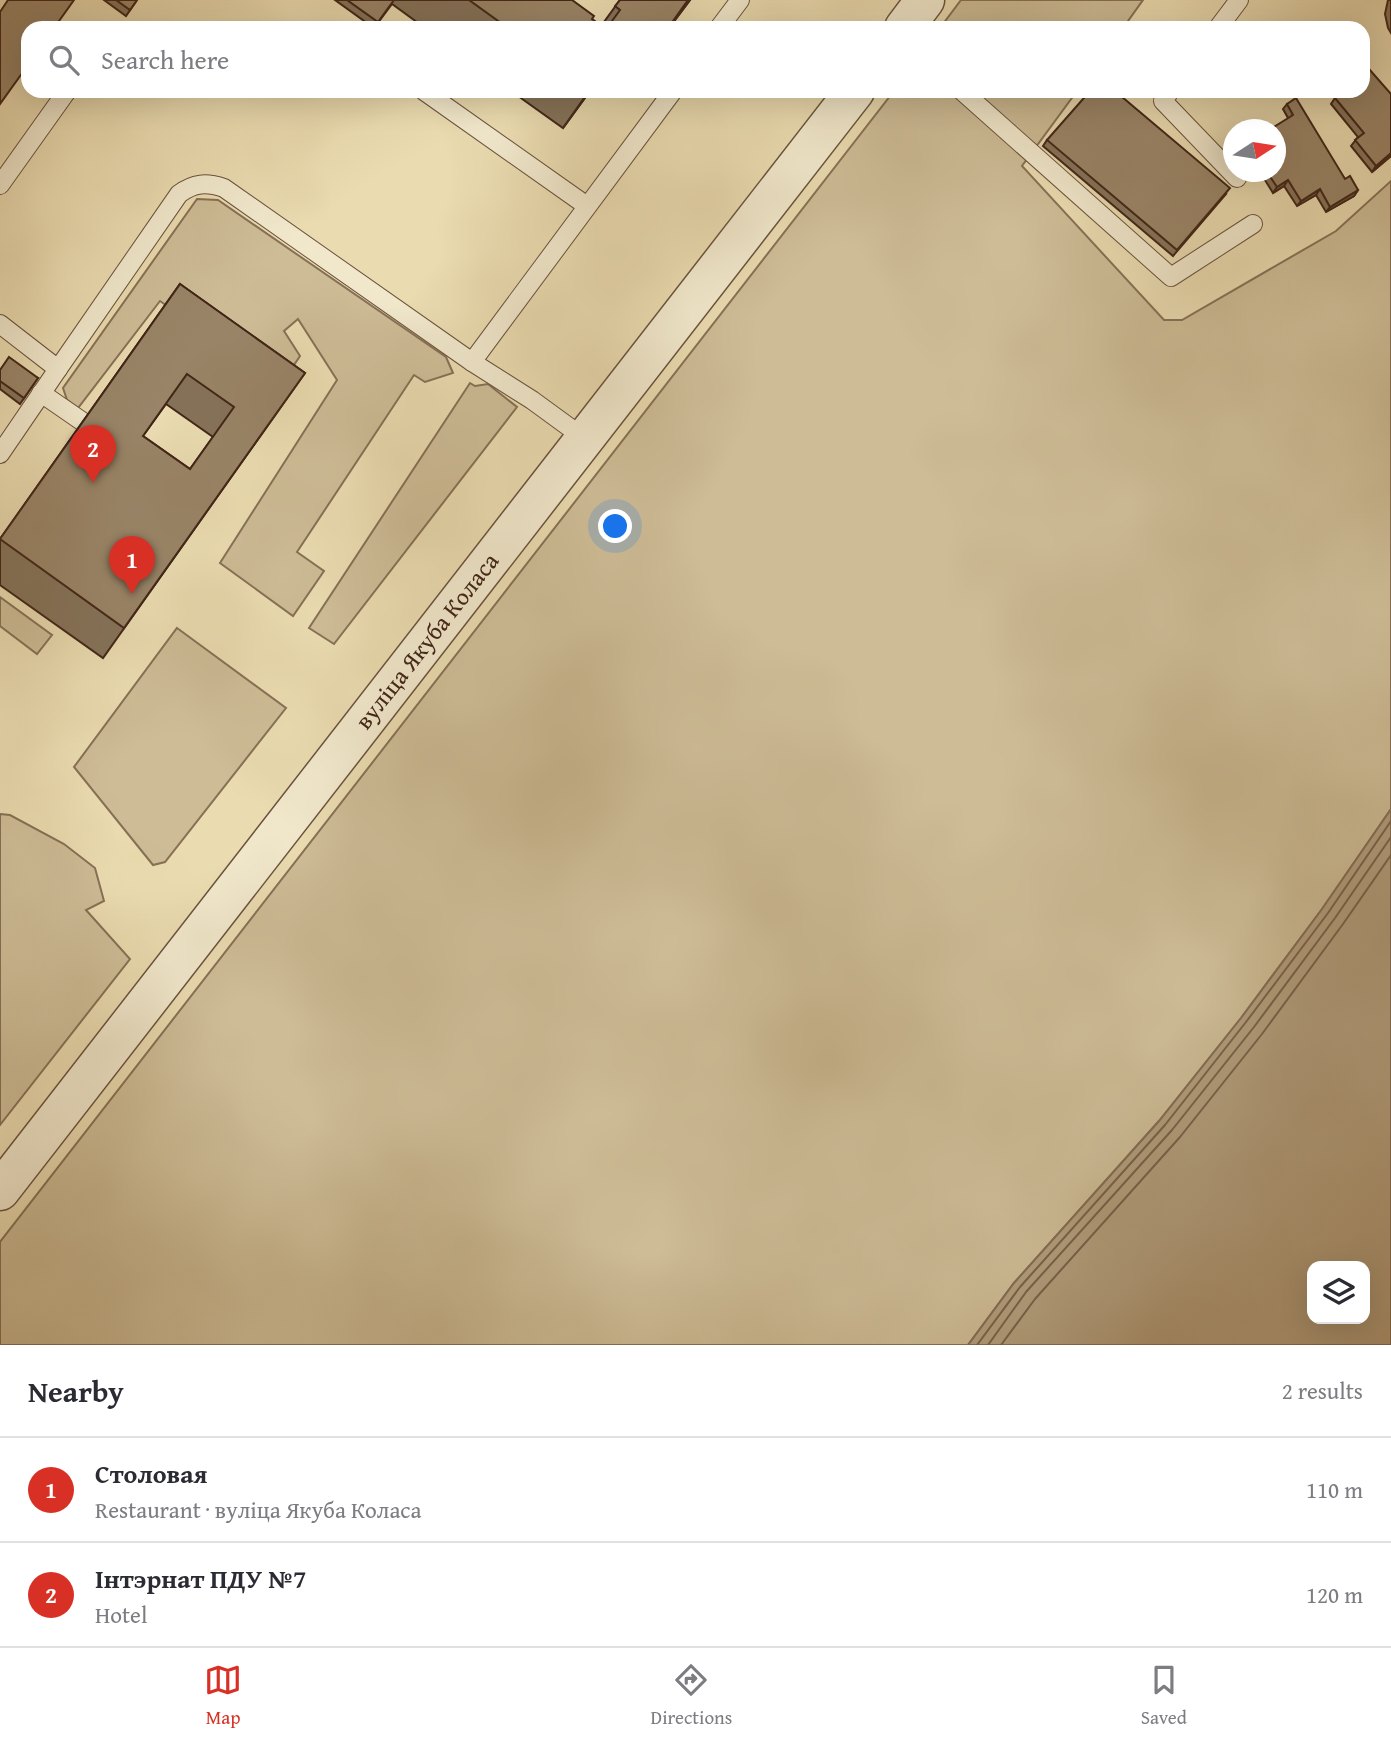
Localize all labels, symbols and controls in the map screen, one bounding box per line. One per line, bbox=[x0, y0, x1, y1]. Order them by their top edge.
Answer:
search box bbox=[21, 21, 1370, 98]
text: Search here bbox=[101, 40, 229, 79]
icon: search bbox=[45, 41, 83, 79]
north arrow bbox=[1223, 119, 1286, 182]
pin: 2 bbox=[70, 425, 116, 483]
your location bbox=[598, 509, 632, 543]
pin: 1 bbox=[109, 536, 155, 594]
street label: вуліца Якуба Коласа bbox=[346, 544, 507, 736]
map controls bbox=[1307, 1261, 1370, 1324]
button: layers bbox=[1307, 1261, 1370, 1324]
text: Nearby bbox=[28, 1369, 124, 1413]
text: 2 results bbox=[1282, 1374, 1363, 1407]
text: Столовая bbox=[95, 1454, 207, 1493]
text: 1 bbox=[45, 1473, 57, 1506]
text: 110 m bbox=[1306, 1473, 1363, 1506]
text: Restaurant · вуліца Якуба Коласа bbox=[95, 1493, 422, 1526]
text: Інтэрнат ПДУ №7 bbox=[95, 1559, 307, 1598]
text: 2 bbox=[45, 1578, 57, 1611]
text: 120 m bbox=[1306, 1578, 1363, 1611]
text: Hotel bbox=[95, 1598, 147, 1631]
tab: Map bbox=[204, 1661, 242, 1731]
tab: Directions bbox=[651, 1661, 732, 1731]
tab: Saved bbox=[1141, 1661, 1187, 1731]

